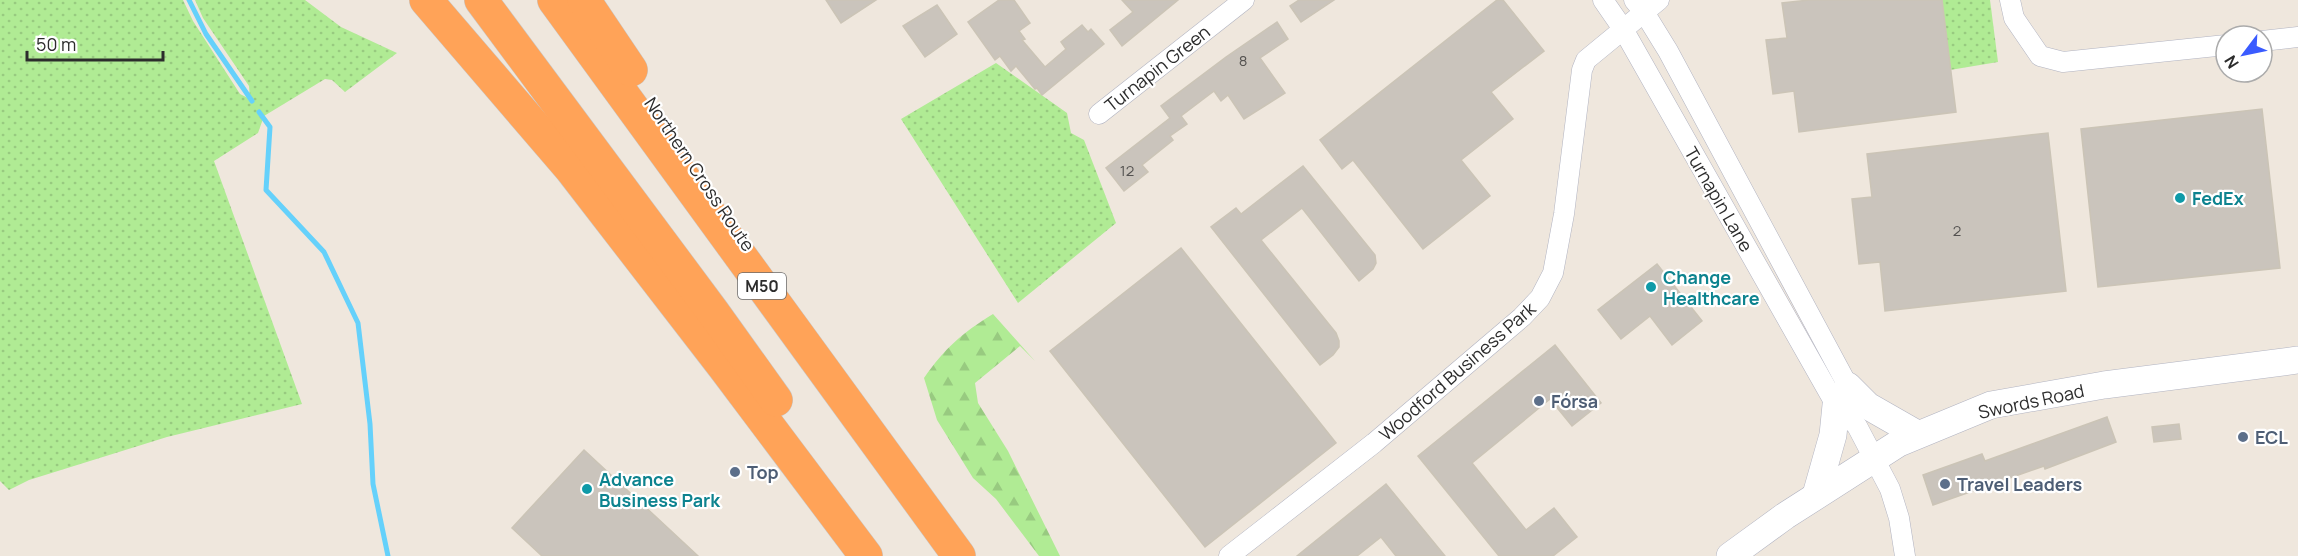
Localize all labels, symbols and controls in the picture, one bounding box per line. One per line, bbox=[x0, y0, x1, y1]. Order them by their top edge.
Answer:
street label: Turnapin Green bbox=[1099, 19, 1215, 117]
scale bar bbox=[27, 24, 164, 62]
north arrow bbox=[2214, 24, 2274, 84]
text: 50 m bbox=[36, 32, 76, 56]
house number: 8 bbox=[1239, 50, 1247, 71]
text: N bbox=[2219, 51, 2244, 73]
street label: Northern Cross Route bbox=[639, 92, 761, 256]
street label: Turnapin Lane bbox=[1679, 142, 1759, 256]
house number: 12 bbox=[1120, 160, 1134, 181]
place label: FedEx bbox=[2192, 186, 2244, 210]
marker: FedEx bbox=[2173, 191, 2187, 205]
house number: 2 bbox=[1953, 220, 1961, 241]
place label: Change Healthcare bbox=[1663, 265, 1760, 310]
road number: M50 bbox=[738, 273, 786, 299]
marker: Change Healthcare bbox=[1644, 280, 1658, 294]
street label: Woodford Business Park bbox=[1374, 296, 1541, 446]
street label: Swords Road bbox=[1976, 378, 2086, 424]
place label: Fórsa bbox=[1551, 389, 1598, 413]
marker: Fórsa bbox=[1532, 394, 1546, 408]
place label: ECL bbox=[2255, 425, 2288, 449]
marker: ECL bbox=[2236, 430, 2250, 444]
place label: Top bbox=[747, 460, 779, 484]
marker: Top bbox=[728, 465, 742, 479]
place label: Advance Business Park bbox=[599, 467, 721, 512]
place label: Travel Leaders bbox=[1957, 472, 2082, 496]
marker: Travel Leaders bbox=[1938, 477, 1952, 491]
marker: Advance Business Park bbox=[580, 482, 594, 496]

